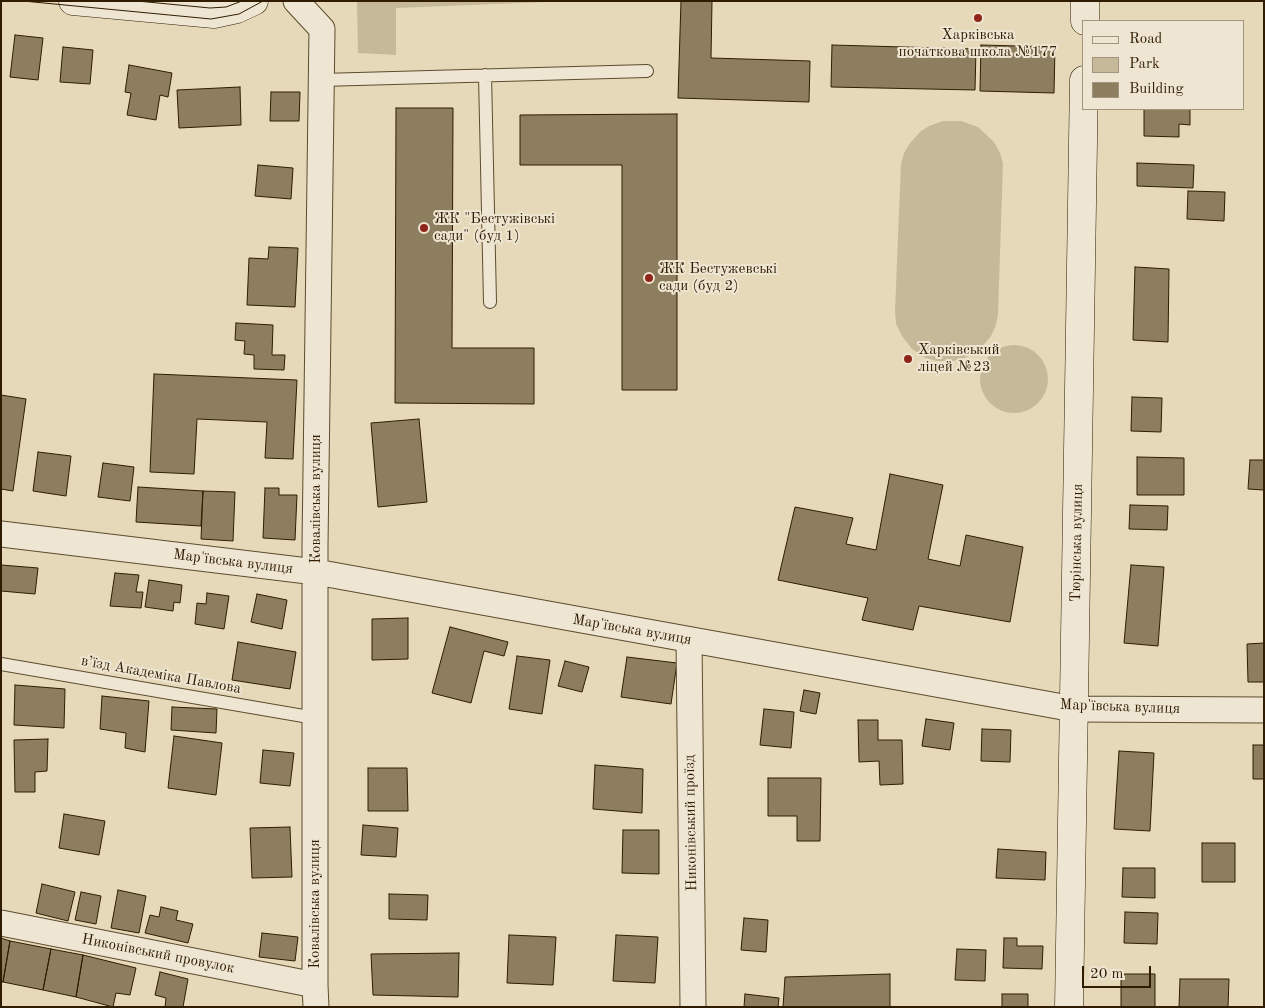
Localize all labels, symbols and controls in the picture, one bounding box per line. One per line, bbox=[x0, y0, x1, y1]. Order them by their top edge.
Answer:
marker: Харківська початкова школа №177 bbox=[972, 12, 984, 24]
legend bbox=[1082, 20, 1245, 110]
place label: Харківська початкова школа №177 bbox=[898, 26, 1058, 61]
text: Road bbox=[1129, 32, 1162, 47]
text: Park bbox=[1129, 57, 1160, 72]
text: Building bbox=[1129, 82, 1184, 97]
place label: ЖК "Бестужівські сади" (буд 1) bbox=[434, 210, 555, 245]
marker: ЖК "Бестужівські сади" (буд 1) bbox=[418, 222, 430, 234]
place label: ЖК Бестужевські сади (буд 2) bbox=[659, 260, 777, 295]
marker: ЖК Бестужевські сади (буд 2) bbox=[643, 272, 655, 284]
place label: Харківський ліцей №23 bbox=[918, 341, 1000, 376]
marker: Харківський ліцей №23 bbox=[902, 353, 914, 365]
street label: Ковалівська вулиця bbox=[307, 434, 325, 564]
street label: Тюрінська вулиця bbox=[1067, 484, 1087, 602]
street label: Мар'ївська вулиця bbox=[172, 546, 294, 578]
street label: Мар'ївська вулиця bbox=[571, 611, 693, 649]
street label: в’їзд Академіка Павлова bbox=[80, 652, 242, 698]
street label: Мар'ївська вулиця bbox=[1059, 696, 1181, 718]
street label: Никонівський проїзд bbox=[681, 755, 701, 891]
street label: Ковалівська вулиця bbox=[306, 839, 324, 969]
street label: Никонівський провулок bbox=[80, 930, 236, 978]
scale bar bbox=[1085, 956, 1154, 988]
text: 20 m bbox=[1090, 967, 1124, 982]

